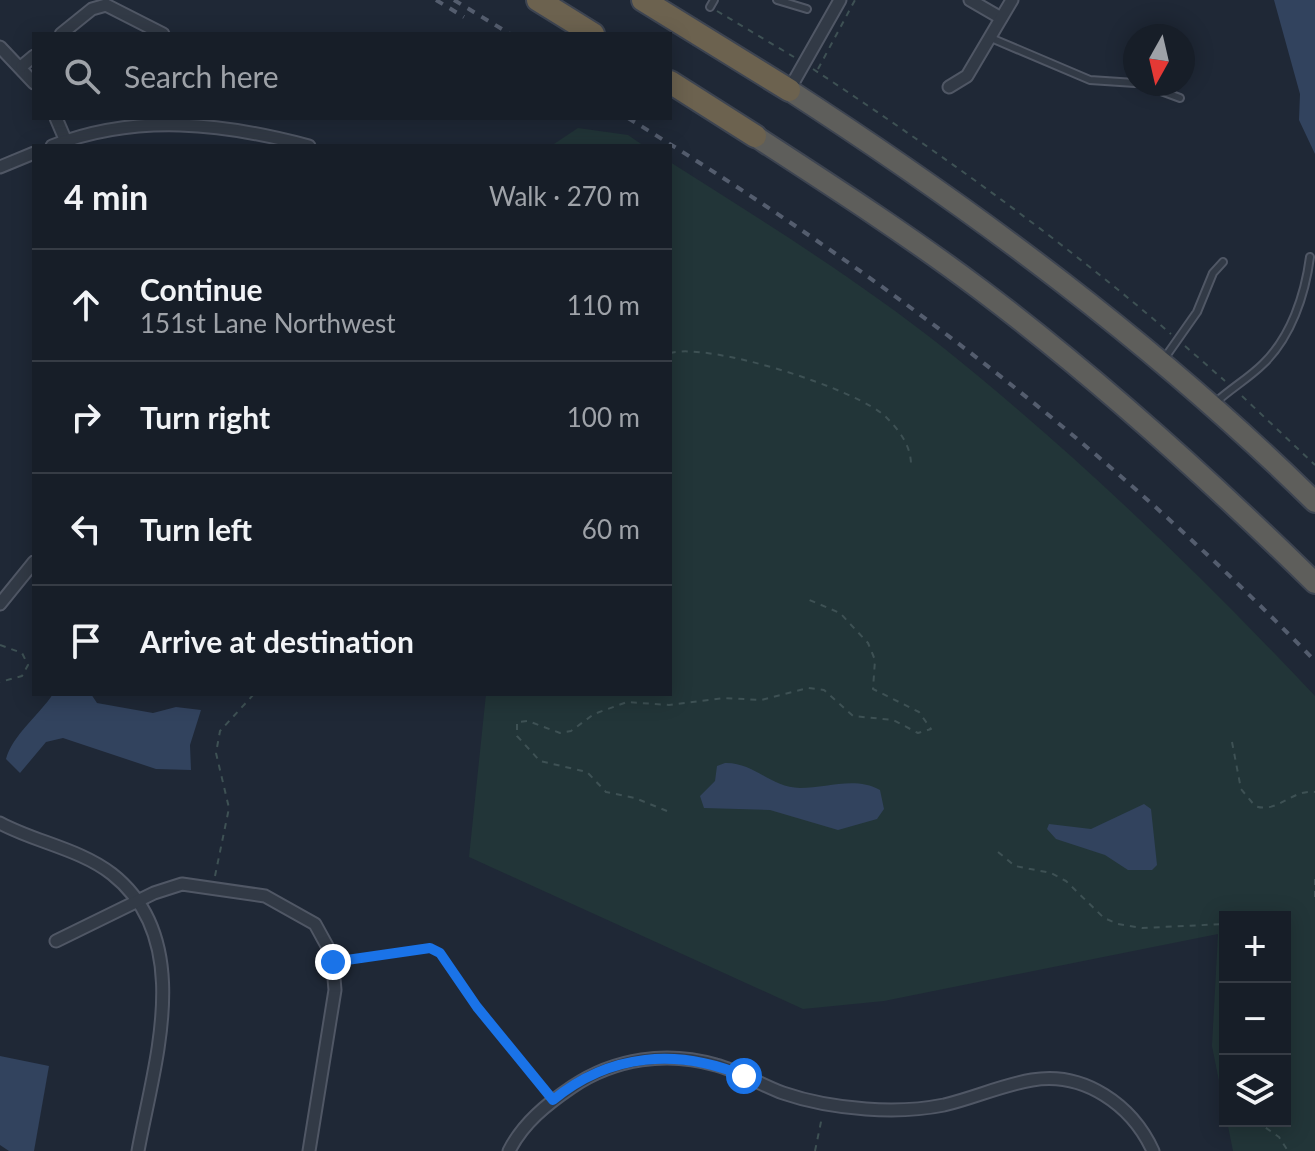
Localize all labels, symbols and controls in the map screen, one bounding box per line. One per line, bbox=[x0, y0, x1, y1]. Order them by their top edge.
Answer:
north arrow bbox=[1123, 24, 1195, 96]
search box bbox=[32, 32, 672, 120]
icon: search bbox=[60, 54, 104, 98]
text: Search here bbox=[124, 58, 279, 94]
text: 4 min bbox=[64, 176, 148, 217]
text: Walk · 270 m bbox=[489, 180, 640, 212]
text: Continue bbox=[140, 271, 263, 307]
icon: ahead bbox=[64, 283, 108, 327]
text: 110 m bbox=[567, 289, 640, 321]
text: 151st Lane Northwest bbox=[140, 307, 396, 339]
icon: right bbox=[64, 395, 108, 439]
text: Turn right bbox=[140, 399, 270, 435]
text: 100 m bbox=[567, 401, 640, 433]
icon: left bbox=[64, 507, 108, 551]
text: Turn left bbox=[140, 511, 252, 547]
text: 60 m bbox=[582, 513, 640, 545]
icon: arrive bbox=[64, 619, 108, 663]
text: Arrive at destination bbox=[140, 623, 414, 659]
map controls bbox=[1219, 911, 1291, 1127]
button: + bbox=[1219, 911, 1291, 983]
route end bbox=[315, 944, 351, 980]
button: − bbox=[1219, 983, 1291, 1055]
button: layers bbox=[1219, 1055, 1291, 1127]
route start bbox=[726, 1058, 762, 1094]

